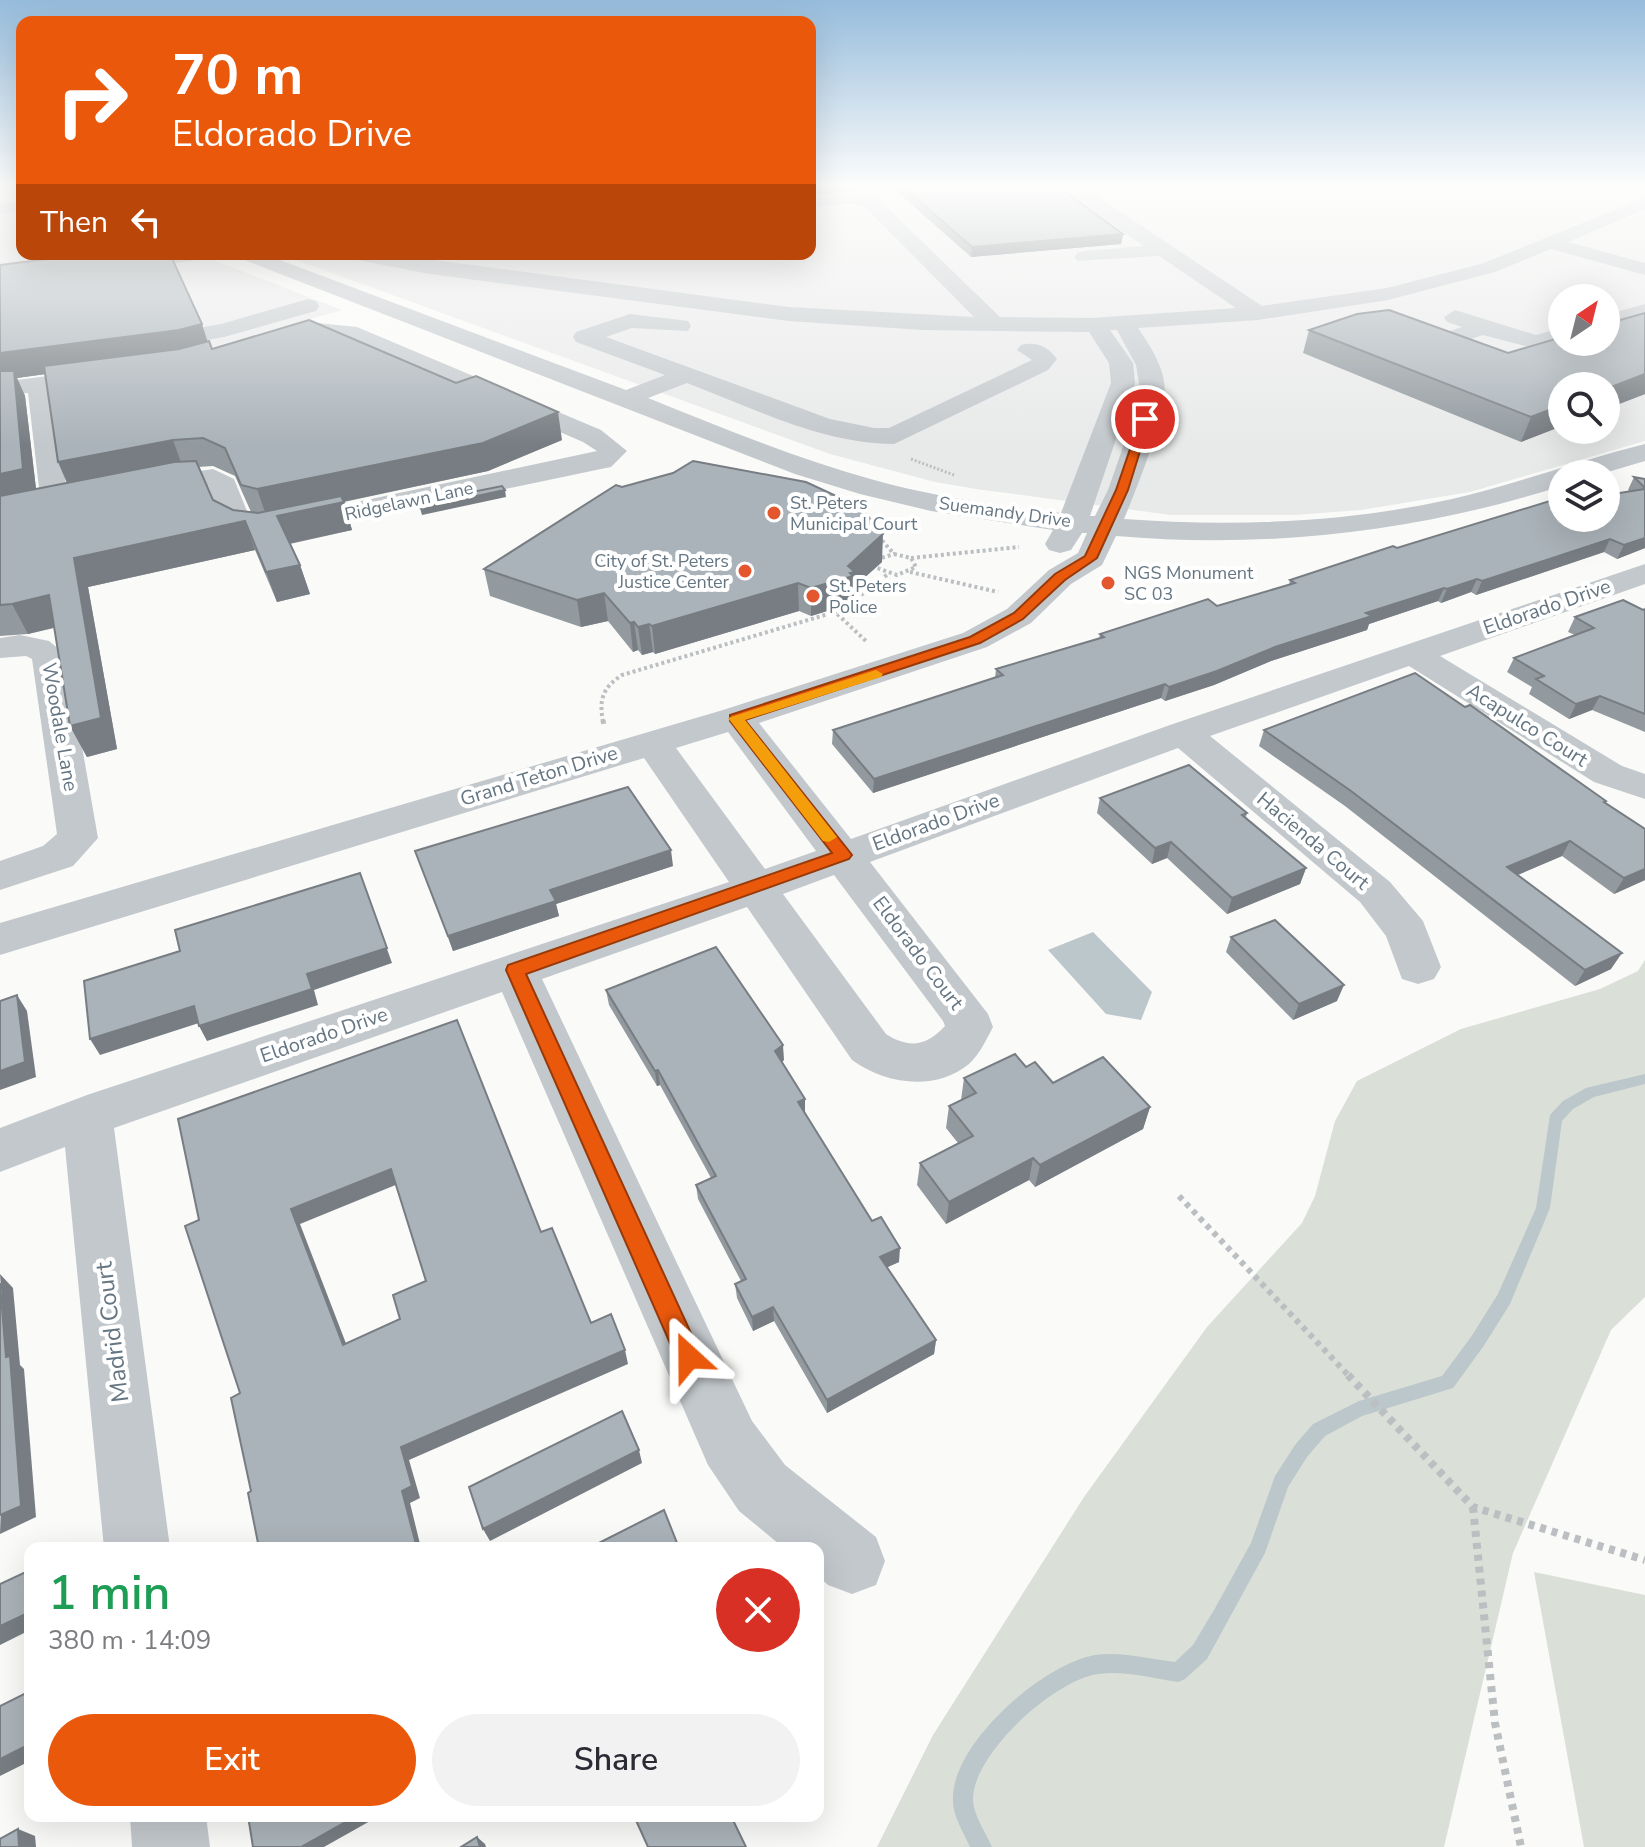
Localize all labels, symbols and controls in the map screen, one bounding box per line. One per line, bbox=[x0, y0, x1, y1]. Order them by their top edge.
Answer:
text: 70 m bbox=[172, 37, 303, 114]
icon: right bbox=[40, 48, 144, 152]
text: Eldorado Drive bbox=[172, 110, 412, 159]
icon: left bbox=[124, 200, 168, 244]
text: Then bbox=[40, 202, 108, 243]
north arrow bbox=[1548, 284, 1620, 356]
map controls bbox=[1548, 284, 1620, 532]
button: search bbox=[1548, 372, 1620, 444]
pin bbox=[1111, 385, 1179, 453]
icon: arrive bbox=[1123, 397, 1167, 441]
button: layers bbox=[1548, 460, 1620, 532]
street label: Ridgelawn Lane bbox=[343, 476, 475, 526]
place label: St. Peters Municipal Court bbox=[790, 491, 918, 536]
street label: Suemandy Drive bbox=[937, 491, 1073, 533]
marker: St. Peters Municipal Court bbox=[765, 504, 783, 522]
place label: City of St. Peters Justice Center bbox=[594, 549, 730, 594]
place label: NGS Monument SC 03 bbox=[1124, 561, 1254, 606]
marker: City of St. Peters Justice Center bbox=[736, 562, 754, 580]
street label: Eldorado Drive bbox=[1480, 573, 1614, 641]
place label: St. Peters Police bbox=[829, 574, 907, 619]
marker: NGS Monument SC 03 bbox=[1099, 574, 1117, 592]
marker: St. Peters Police bbox=[804, 587, 822, 605]
street label: Woodale Lane bbox=[35, 660, 85, 794]
street label: Acapulco Court bbox=[1461, 677, 1594, 774]
street label: Grand Teton Drive bbox=[457, 739, 621, 813]
street label: Hacienda Court bbox=[1251, 786, 1376, 897]
street label: Eldorado Drive bbox=[869, 787, 1003, 857]
street label: Eldorado Court bbox=[866, 891, 970, 1016]
street label: Eldorado Drive bbox=[257, 1001, 391, 1069]
street label: Madrid Court bbox=[87, 1259, 136, 1404]
position arrow bbox=[647, 1315, 731, 1399]
text: 1 min bbox=[48, 1560, 170, 1626]
button: close bbox=[716, 1568, 800, 1652]
text: 380 m · 14:09 bbox=[48, 1623, 211, 1658]
button: Exit bbox=[48, 1714, 416, 1806]
button: Share bbox=[432, 1714, 800, 1806]

